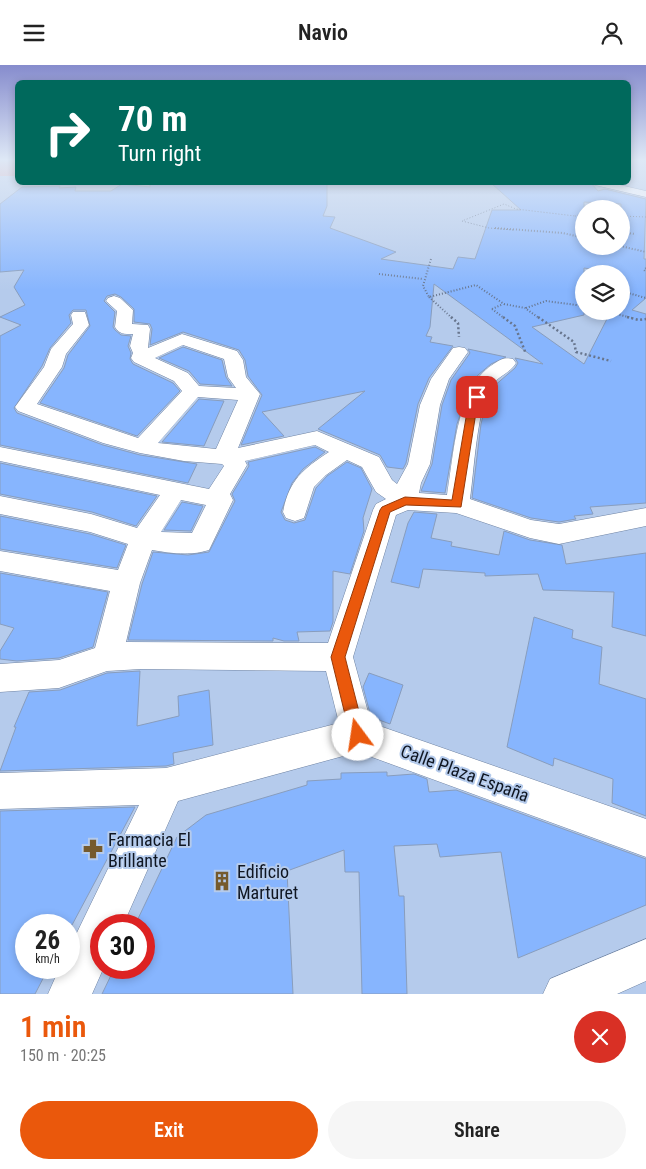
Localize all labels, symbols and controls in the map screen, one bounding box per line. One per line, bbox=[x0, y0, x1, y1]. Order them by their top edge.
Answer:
icon: menu bbox=[20, 19, 48, 47]
icon: person bbox=[598, 19, 626, 47]
text: Navio bbox=[298, 20, 348, 45]
text: 70 m bbox=[118, 99, 187, 140]
icon: right bbox=[35, 100, 100, 165]
text: Turn right bbox=[118, 141, 201, 166]
map controls bbox=[575, 200, 630, 320]
button: search bbox=[575, 200, 630, 255]
button: layers bbox=[575, 265, 630, 320]
pin bbox=[456, 376, 498, 418]
icon: arrive bbox=[463, 383, 491, 411]
position arrow bbox=[331, 708, 383, 760]
street label: Calle Plaza España bbox=[398, 740, 532, 806]
place label: Farmacia El Brillante bbox=[108, 829, 191, 871]
pharmacy icon: Farmacia El Brillante bbox=[82, 838, 104, 860]
place label: Edificio Marturet bbox=[237, 861, 298, 903]
building icon: Edificio Marturet bbox=[211, 870, 233, 892]
speed limit sign: 30 bbox=[90, 914, 155, 979]
text: 26 bbox=[35, 926, 60, 955]
text: km/h bbox=[35, 952, 60, 966]
text: 1 min bbox=[20, 1009, 86, 1044]
button: close bbox=[574, 1011, 626, 1063]
text: 150 m · 20:25 bbox=[20, 1046, 106, 1065]
button: Exit bbox=[20, 1101, 318, 1159]
button: Share bbox=[328, 1101, 626, 1159]

